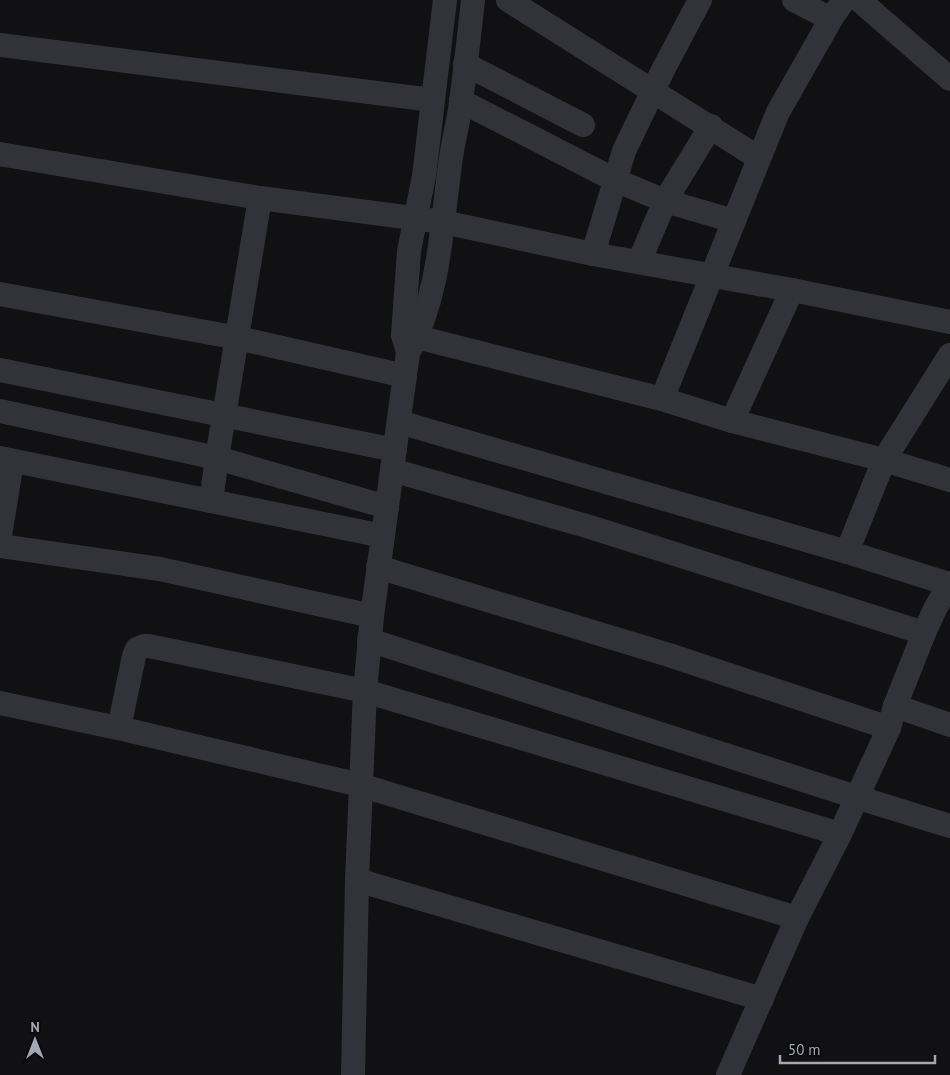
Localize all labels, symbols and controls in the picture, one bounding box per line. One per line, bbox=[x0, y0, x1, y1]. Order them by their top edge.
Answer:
north arrow bbox=[10, 1015, 60, 1065]
text: N bbox=[30, 1018, 40, 1036]
scale bar bbox=[780, 1032, 935, 1064]
text: 50 m bbox=[788, 1040, 821, 1059]

